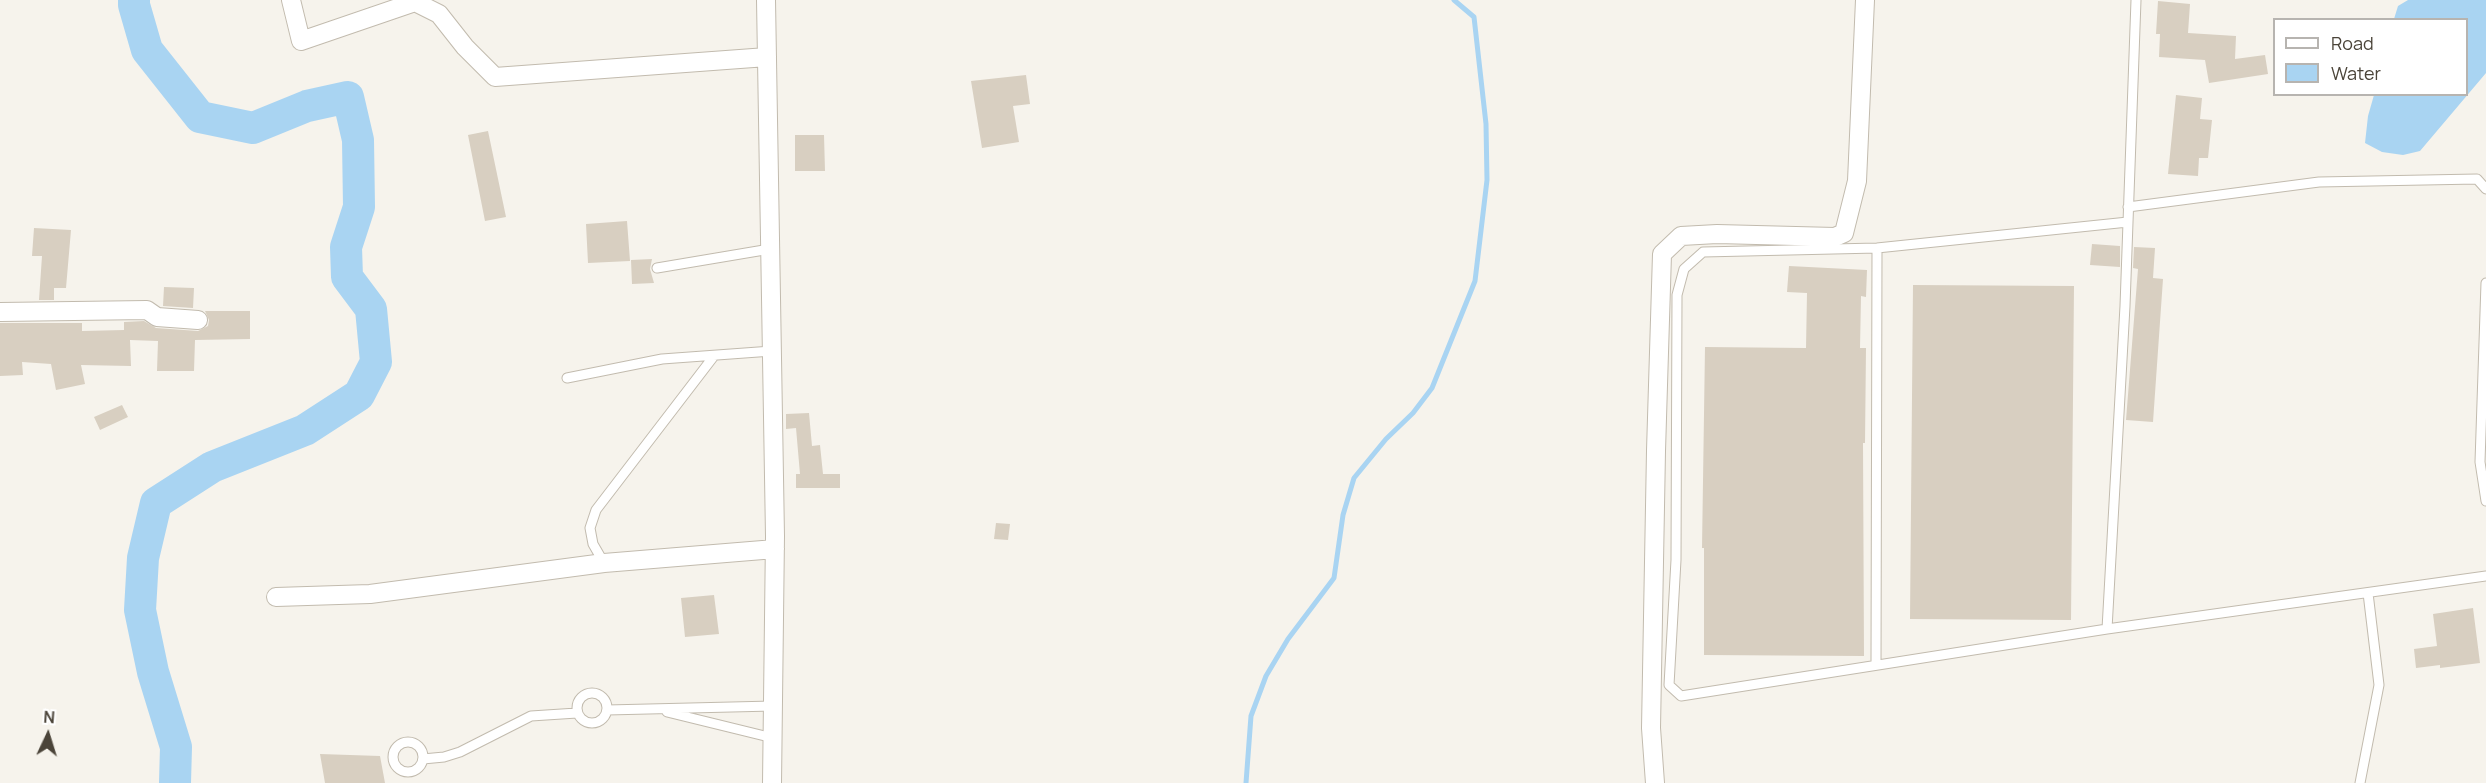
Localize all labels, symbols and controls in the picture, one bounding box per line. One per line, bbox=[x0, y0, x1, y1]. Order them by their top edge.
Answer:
legend bbox=[2273, 18, 2468, 96]
text: Road bbox=[2331, 31, 2374, 55]
text: Water bbox=[2331, 61, 2381, 85]
north arrow bbox=[18, 705, 78, 765]
text: N bbox=[43, 706, 56, 728]

